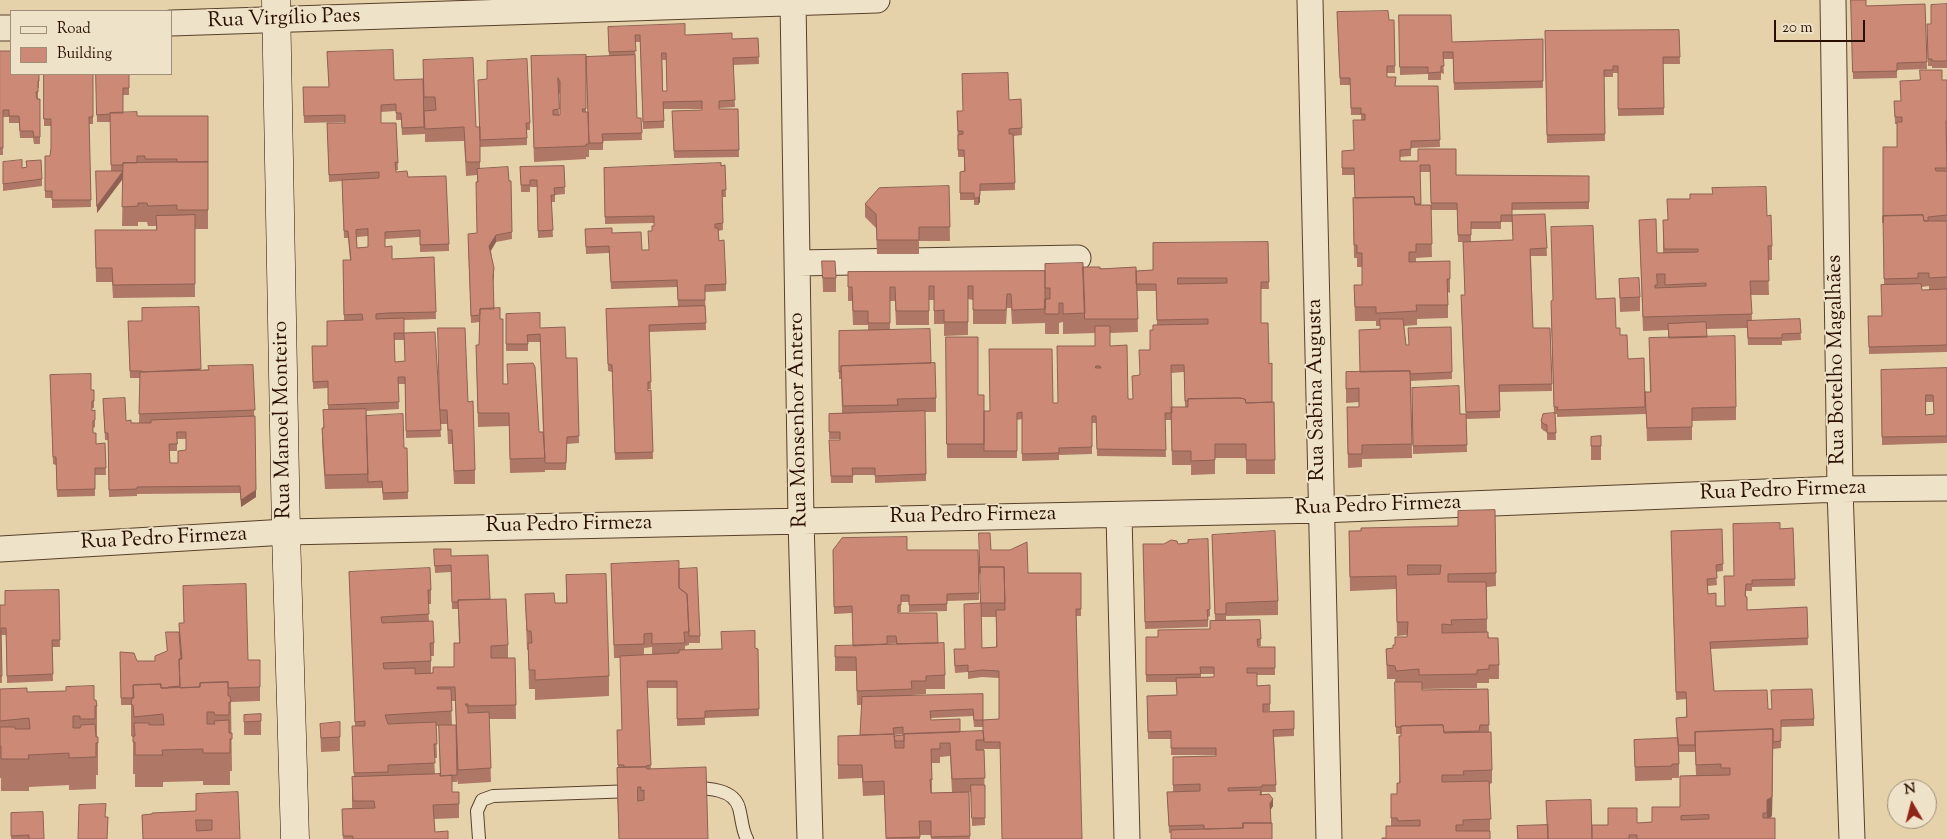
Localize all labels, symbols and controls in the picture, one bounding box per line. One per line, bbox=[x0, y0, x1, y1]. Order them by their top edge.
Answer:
street label: Rua Virgílio Paes bbox=[207, 5, 361, 35]
legend bbox=[10, 10, 172, 75]
scale bar bbox=[1777, 10, 1868, 42]
text: 20 m bbox=[1782, 18, 1813, 39]
text: Road bbox=[57, 19, 91, 40]
text: Building bbox=[57, 44, 112, 65]
street label: Rua Botelho Magalhães bbox=[1824, 255, 1852, 465]
street label: Rua Sabina Augusta bbox=[1304, 298, 1332, 482]
street label: Rua Monsenhor Antero bbox=[786, 312, 814, 528]
street label: Rua Manoel Monteiro bbox=[270, 321, 298, 519]
street label: Rua Pedro Firmeza bbox=[1699, 477, 1867, 507]
street label: Rua Pedro Firmeza bbox=[1294, 492, 1462, 522]
street label: Rua Pedro Firmeza bbox=[890, 503, 1056, 531]
street label: Rua Pedro Firmeza bbox=[486, 512, 652, 540]
street label: Rua Pedro Firmeza bbox=[80, 523, 248, 557]
north arrow bbox=[1887, 779, 1937, 829]
text: N bbox=[1903, 779, 1917, 801]

